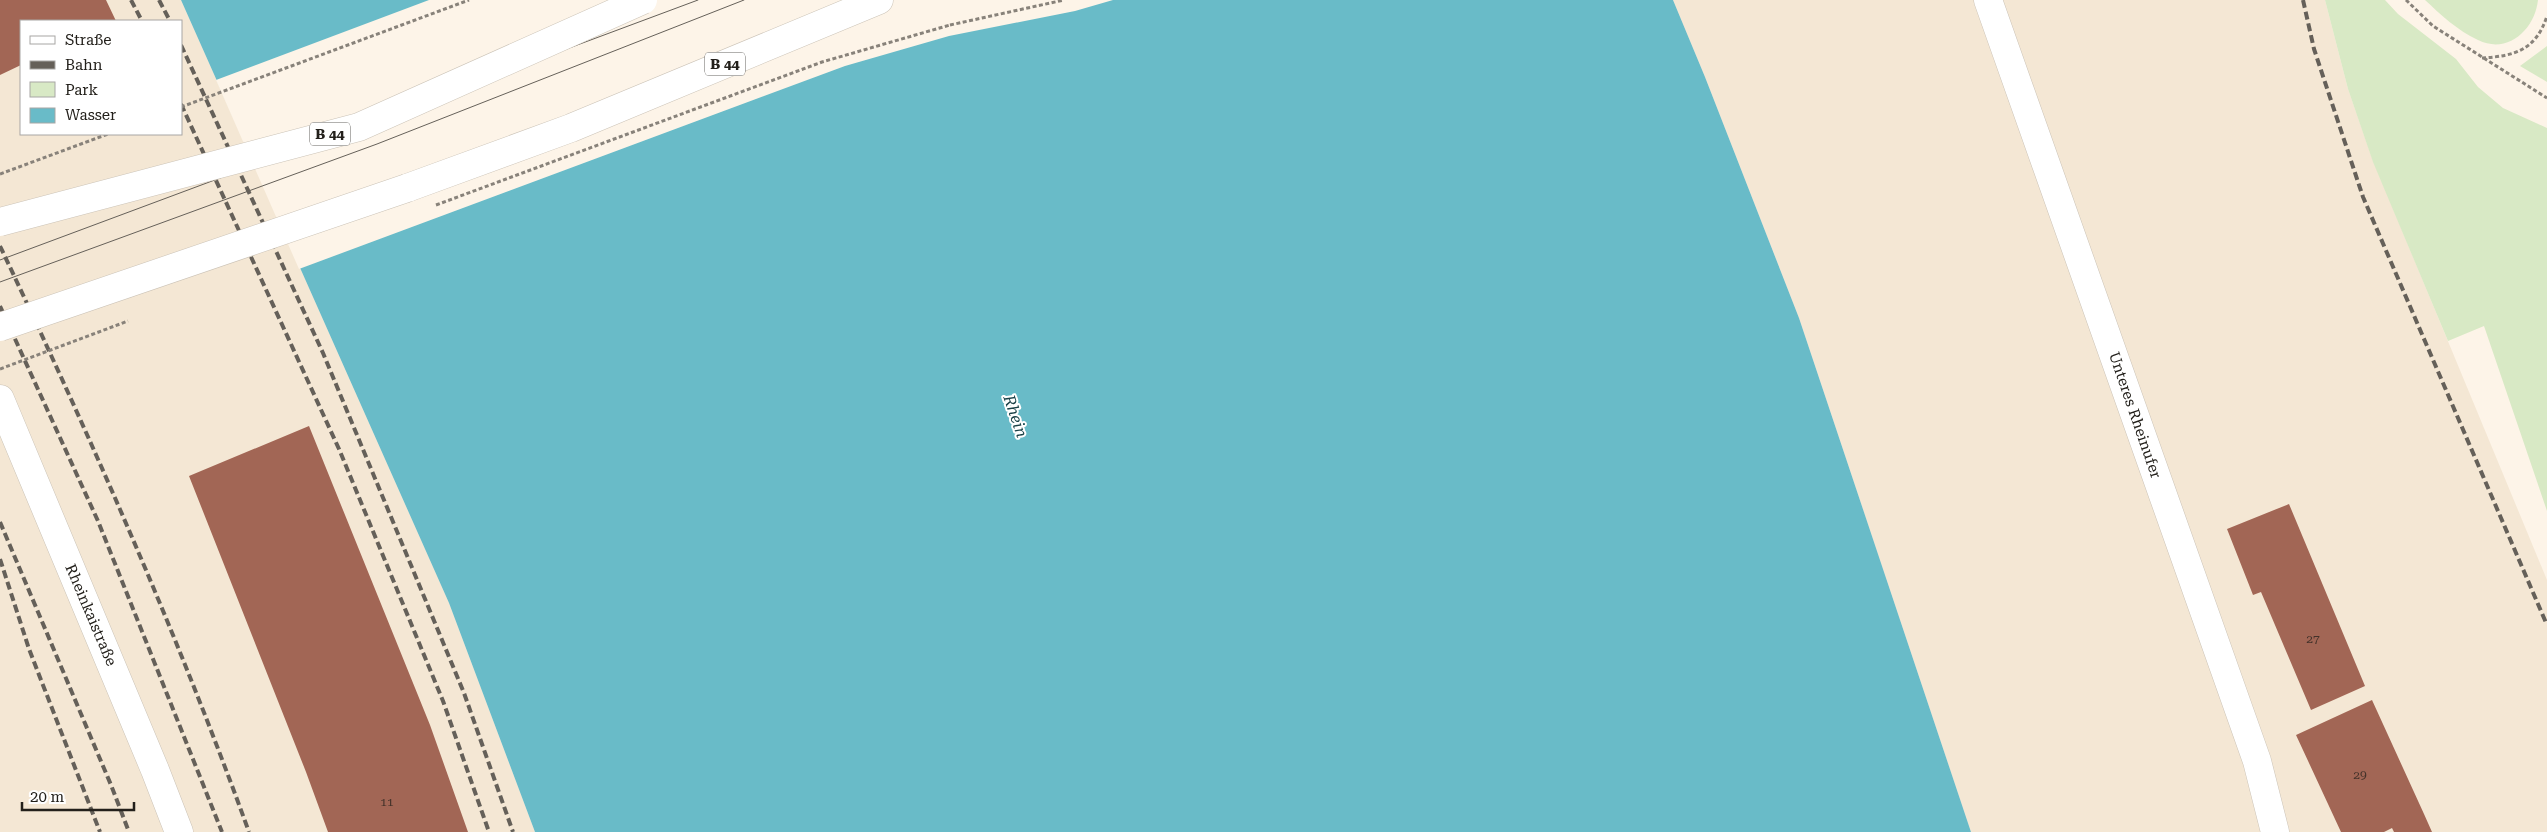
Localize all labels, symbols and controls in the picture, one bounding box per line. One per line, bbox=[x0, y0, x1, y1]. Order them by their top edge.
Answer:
legend bbox=[20, 20, 182, 135]
text: Straße bbox=[65, 31, 112, 49]
road number: B 44 bbox=[705, 52, 745, 76]
text: Bahn bbox=[65, 56, 103, 74]
text: Park bbox=[65, 81, 99, 99]
text: Wasser bbox=[65, 106, 116, 124]
road number: B 44 bbox=[310, 122, 350, 146]
street label: Unteres Rheinufer bbox=[2105, 349, 2165, 481]
water label: Rhein bbox=[999, 392, 1032, 440]
street label: Rheinkaistraße bbox=[61, 561, 121, 669]
house number: 27 bbox=[2306, 632, 2320, 646]
house number: 29 bbox=[2353, 768, 2367, 782]
scale bar bbox=[22, 780, 135, 812]
text: 20 m bbox=[30, 788, 65, 806]
house number: 11 bbox=[380, 795, 394, 809]

